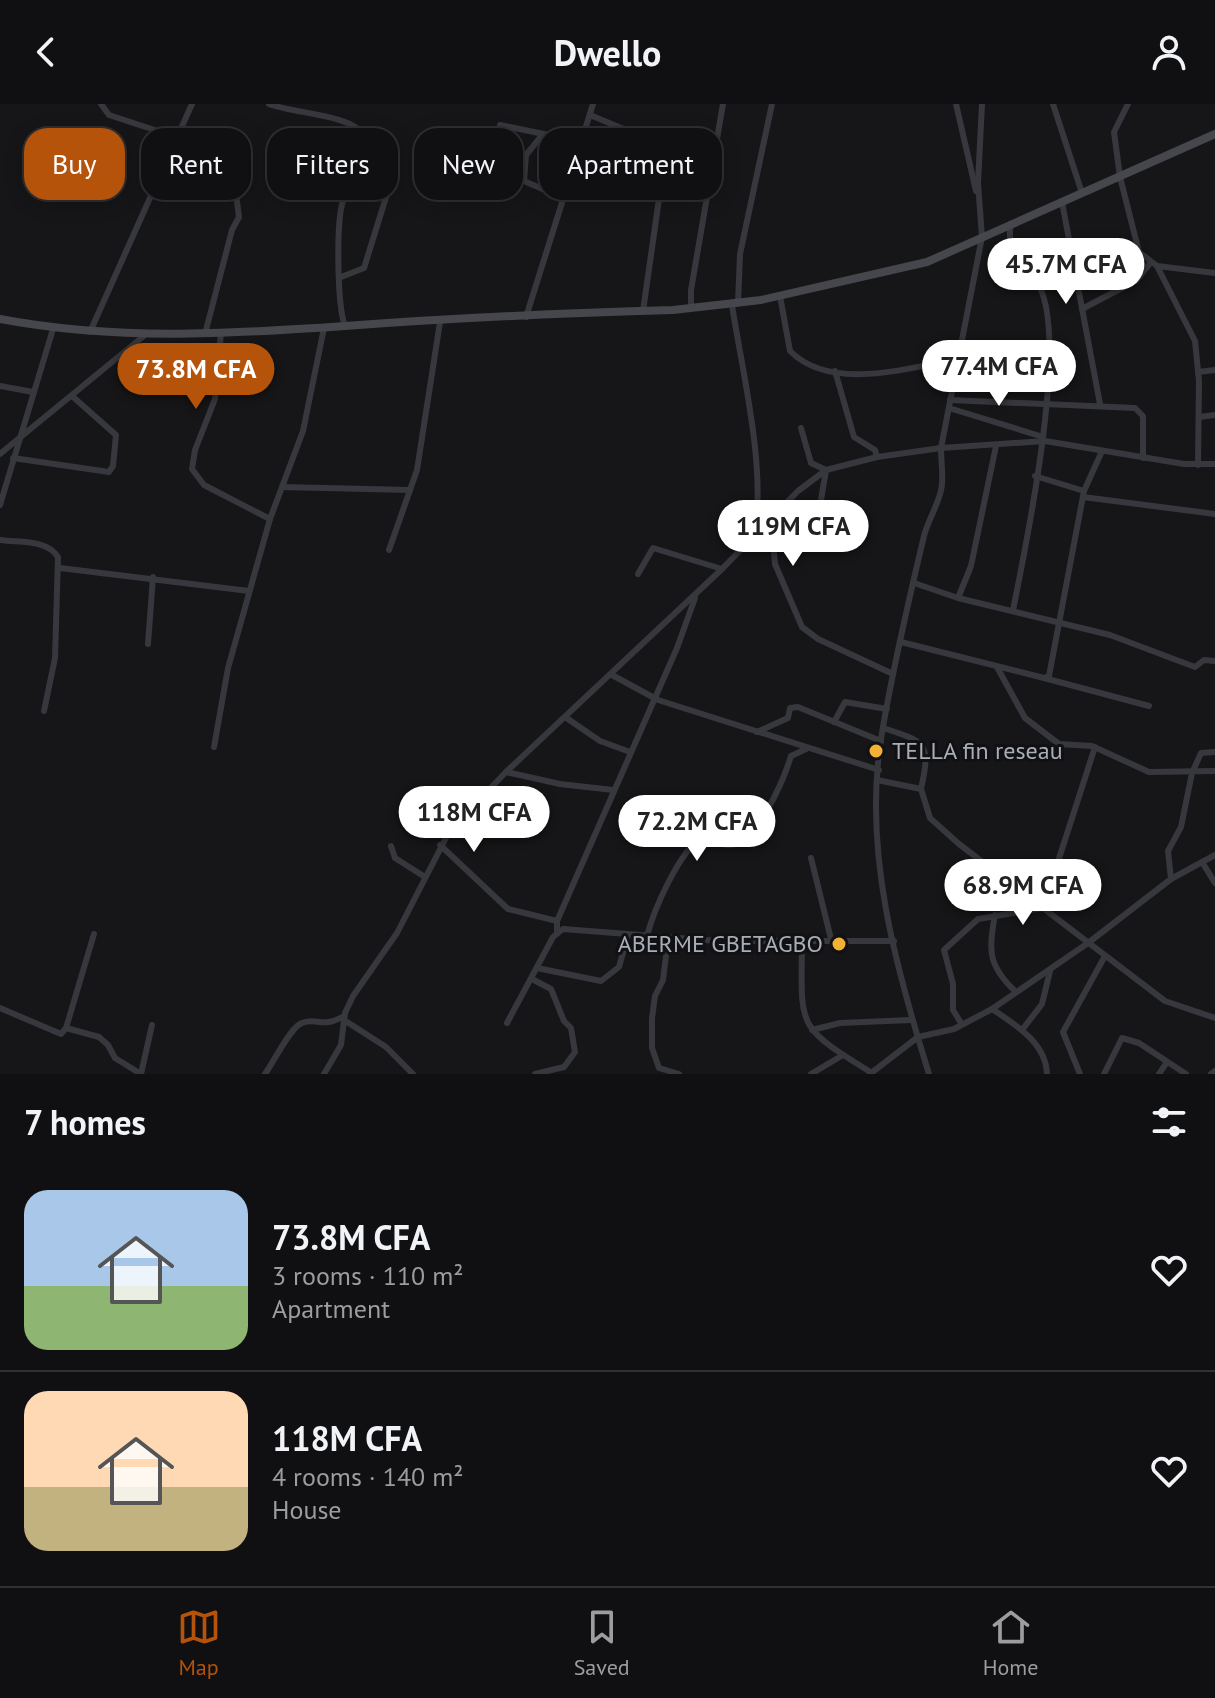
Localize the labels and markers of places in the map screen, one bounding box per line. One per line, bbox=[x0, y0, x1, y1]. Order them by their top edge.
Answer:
pin: 45.7M CFA bbox=[974, 238, 1158, 306]
pin: 77.4M CFA bbox=[907, 340, 1091, 408]
pin: 73.8M CFA bbox=[104, 343, 288, 411]
pin: 119M CFA bbox=[710, 500, 876, 568]
place label: TELLA fin reseau bbox=[892, 735, 1063, 766]
marker: TELLA fin reseau bbox=[867, 742, 885, 760]
pin: 118M CFA bbox=[391, 786, 557, 854]
pin: 72.2M CFA bbox=[605, 795, 789, 863]
pin: 68.9M CFA bbox=[931, 859, 1115, 927]
place label: ABERME GBETAGBO bbox=[618, 928, 823, 959]
marker: ABERME GBETAGBO bbox=[830, 935, 848, 953]

